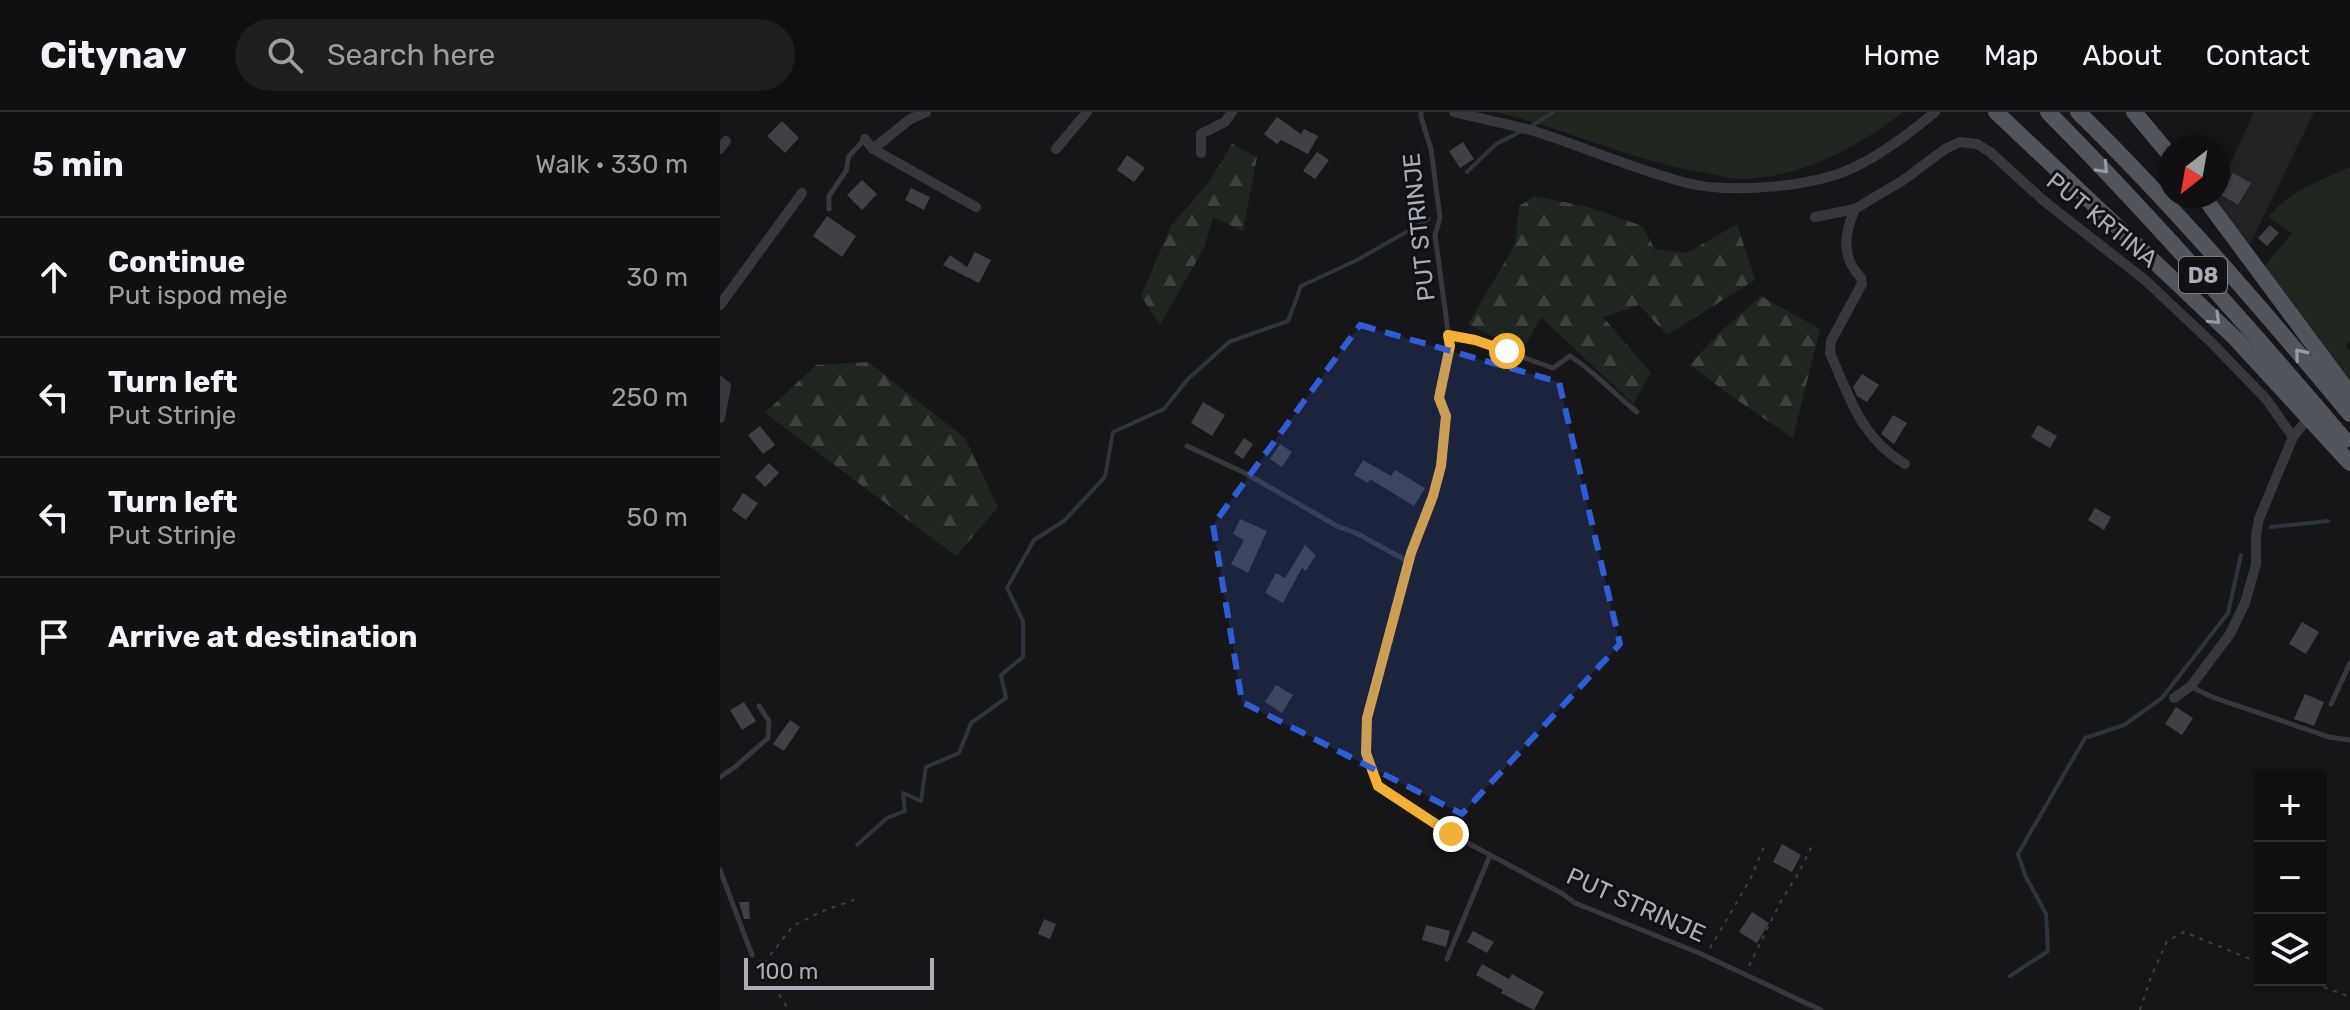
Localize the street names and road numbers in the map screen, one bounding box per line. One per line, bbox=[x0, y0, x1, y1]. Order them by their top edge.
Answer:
street label: PUT STRINJE bbox=[1397, 152, 1441, 302]
street label: PUT KRTINA bbox=[2041, 167, 2163, 273]
road number: D8 bbox=[2179, 257, 2227, 293]
street label: PUT STRINJE bbox=[1562, 862, 1710, 948]

